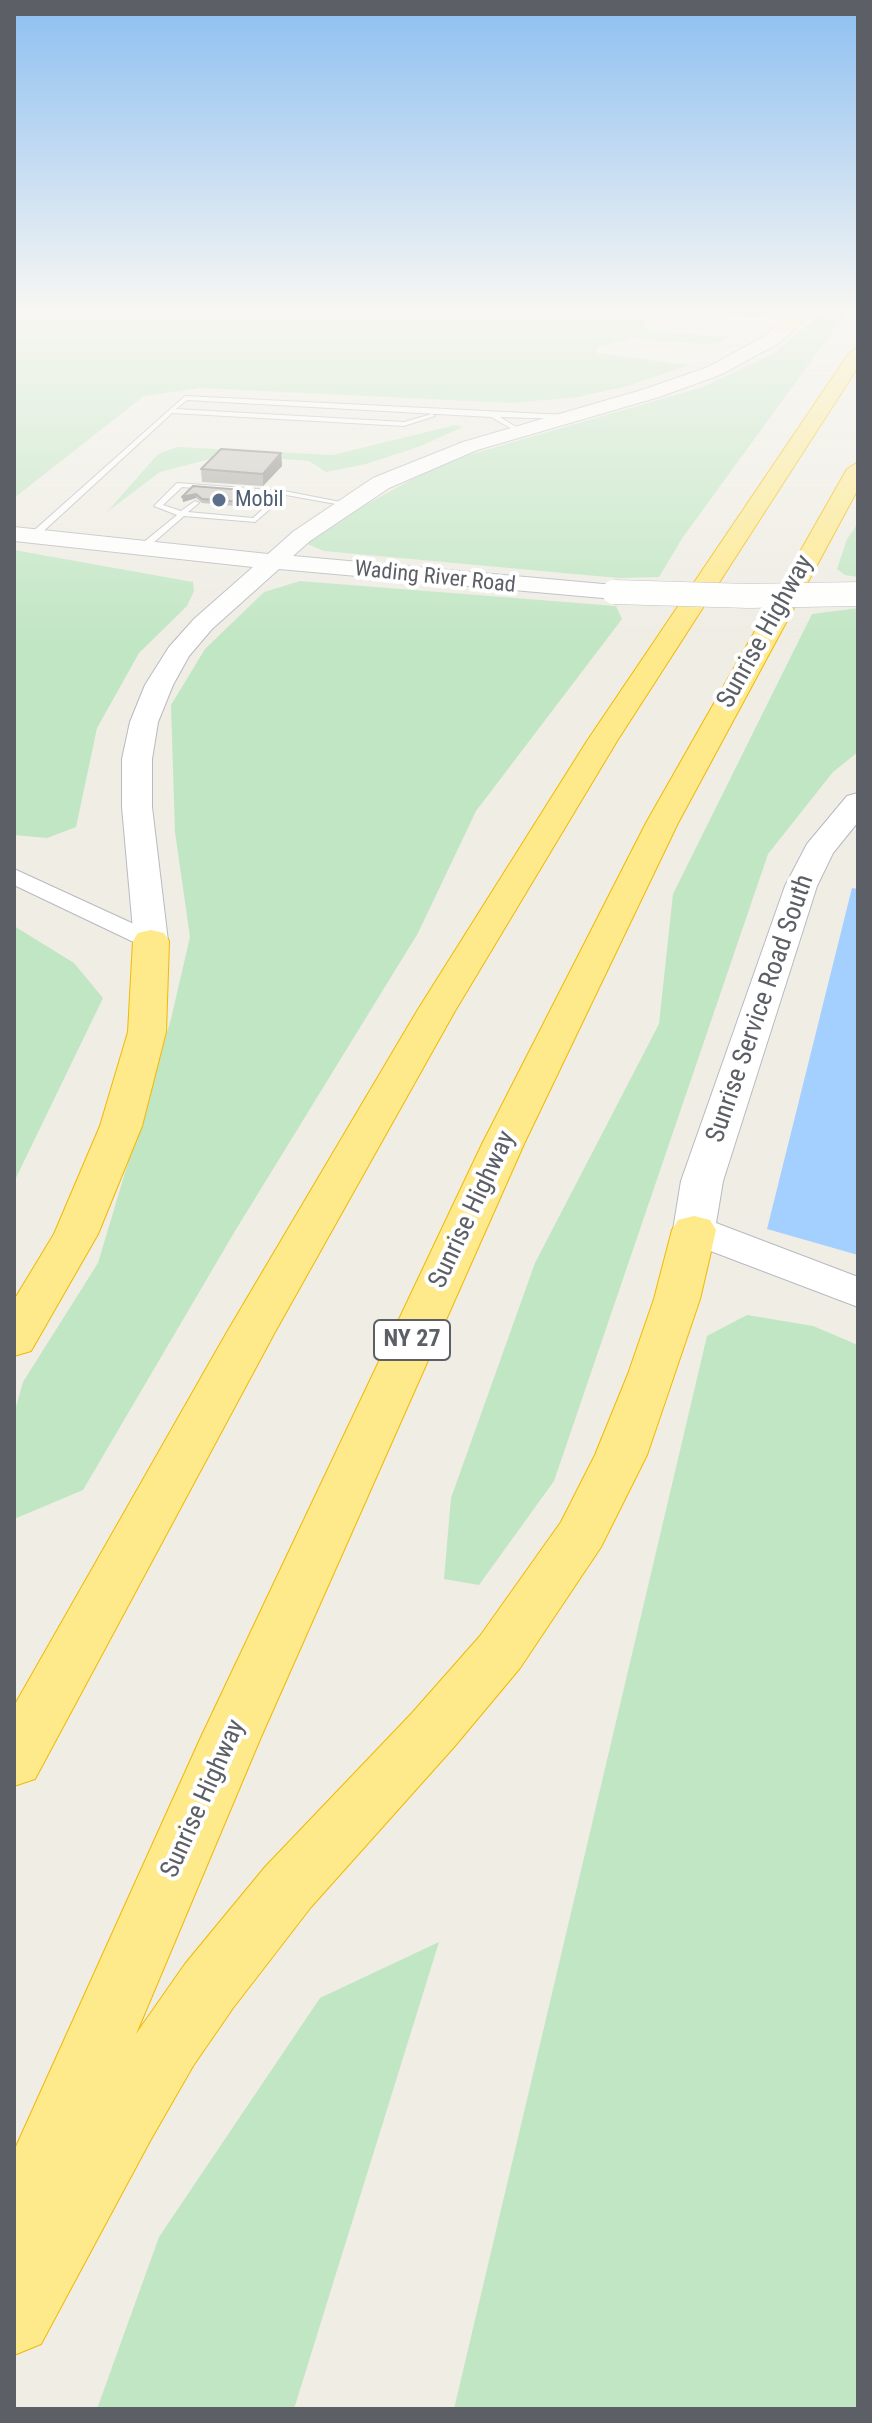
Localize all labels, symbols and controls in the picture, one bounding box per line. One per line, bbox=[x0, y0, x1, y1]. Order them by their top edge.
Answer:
place label: Mobil bbox=[235, 487, 284, 513]
marker: Mobil bbox=[210, 491, 228, 509]
street label: Sunrise Highway bbox=[711, 550, 821, 714]
street label: Wading River Road bbox=[353, 556, 517, 600]
street label: Sunrise Service Road South bbox=[700, 871, 822, 1147]
street label: Sunrise Highway bbox=[423, 1126, 523, 1294]
road number: NY 27 bbox=[374, 1320, 450, 1360]
street label: Sunrise Highway bbox=[155, 1715, 253, 1883]

